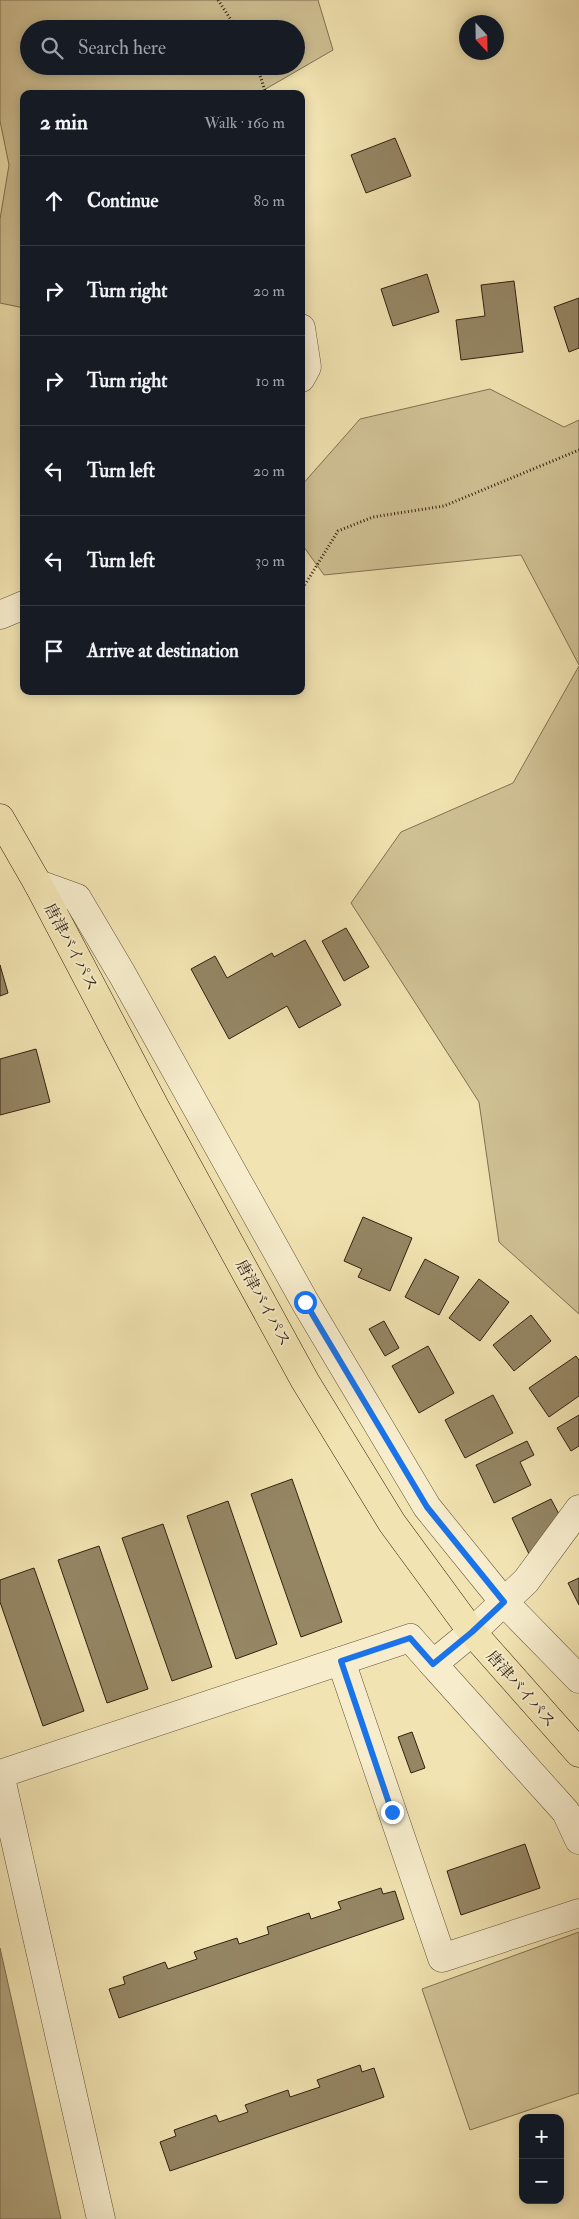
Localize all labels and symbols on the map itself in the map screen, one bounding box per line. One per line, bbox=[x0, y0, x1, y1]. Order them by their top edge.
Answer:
north arrow bbox=[459, 15, 504, 60]
street label: 唐津バイパス bbox=[40, 900, 102, 994]
street label: 唐津バイパス bbox=[231, 1256, 295, 1350]
route start bbox=[294, 1291, 317, 1314]
street label: 唐津バイパス bbox=[482, 1646, 560, 1732]
route end bbox=[381, 1801, 404, 1824]

